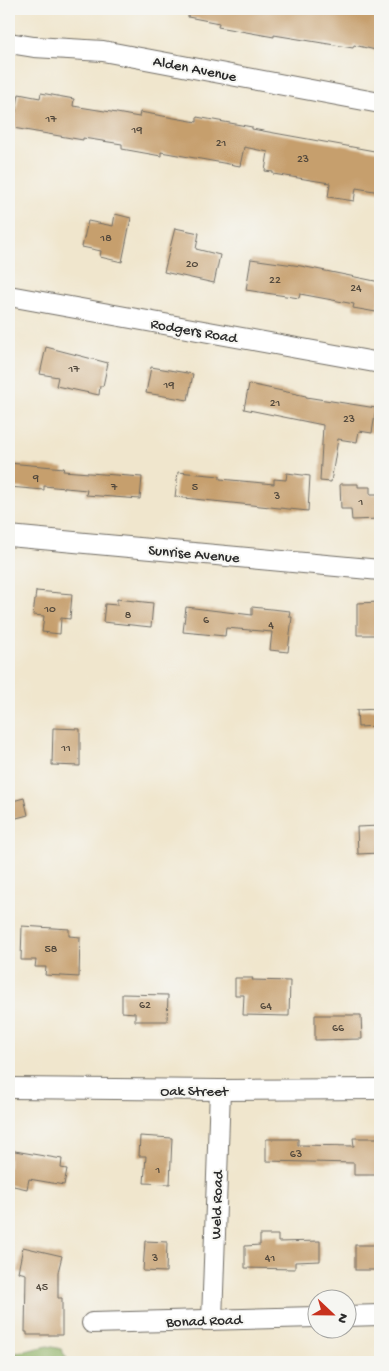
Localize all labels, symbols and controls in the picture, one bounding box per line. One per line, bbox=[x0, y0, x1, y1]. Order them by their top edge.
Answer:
street label: Alden Avenue bbox=[151, 53, 238, 87]
house number: 17 bbox=[44, 113, 57, 127]
house number: 19 bbox=[131, 124, 142, 138]
house number: 21 bbox=[216, 137, 227, 151]
house number: 23 bbox=[297, 153, 309, 167]
house number: 18 bbox=[99, 232, 112, 246]
house number: 20 bbox=[186, 258, 199, 272]
house number: 22 bbox=[269, 274, 281, 288]
house number: 24 bbox=[350, 282, 362, 296]
street label: Rodgers Road bbox=[149, 315, 240, 349]
house number: 17 bbox=[67, 363, 80, 377]
house number: 19 bbox=[163, 379, 174, 393]
house number: 21 bbox=[270, 397, 281, 411]
house number: 23 bbox=[343, 413, 355, 427]
house number: 9 bbox=[32, 472, 39, 486]
house number: 7 bbox=[110, 481, 118, 495]
house number: 5 bbox=[192, 481, 198, 495]
house number: 3 bbox=[273, 490, 280, 504]
house number: 1 bbox=[358, 496, 364, 510]
street label: Sunrise Avenue bbox=[147, 542, 240, 568]
house number: 10 bbox=[43, 603, 56, 617]
house number: 8 bbox=[125, 609, 132, 623]
house number: 6 bbox=[203, 614, 210, 628]
house number: 4 bbox=[268, 619, 274, 633]
house number: 11 bbox=[60, 742, 71, 756]
house number: 58 bbox=[45, 943, 58, 957]
house number: 62 bbox=[139, 999, 151, 1013]
house number: 64 bbox=[260, 1000, 272, 1014]
house number: 66 bbox=[332, 1022, 345, 1036]
street label: Oak Street bbox=[160, 1083, 230, 1101]
house number: 63 bbox=[290, 1148, 302, 1162]
house number: 1 bbox=[155, 1164, 161, 1178]
street label: Weld Road bbox=[208, 1169, 228, 1240]
house number: 3 bbox=[151, 1252, 158, 1266]
house number: 41 bbox=[265, 1252, 275, 1266]
house number: 45 bbox=[36, 1281, 48, 1295]
north arrow bbox=[306, 1288, 356, 1338]
text: N bbox=[332, 1311, 351, 1325]
street label: Bonad Road bbox=[165, 1312, 244, 1332]

